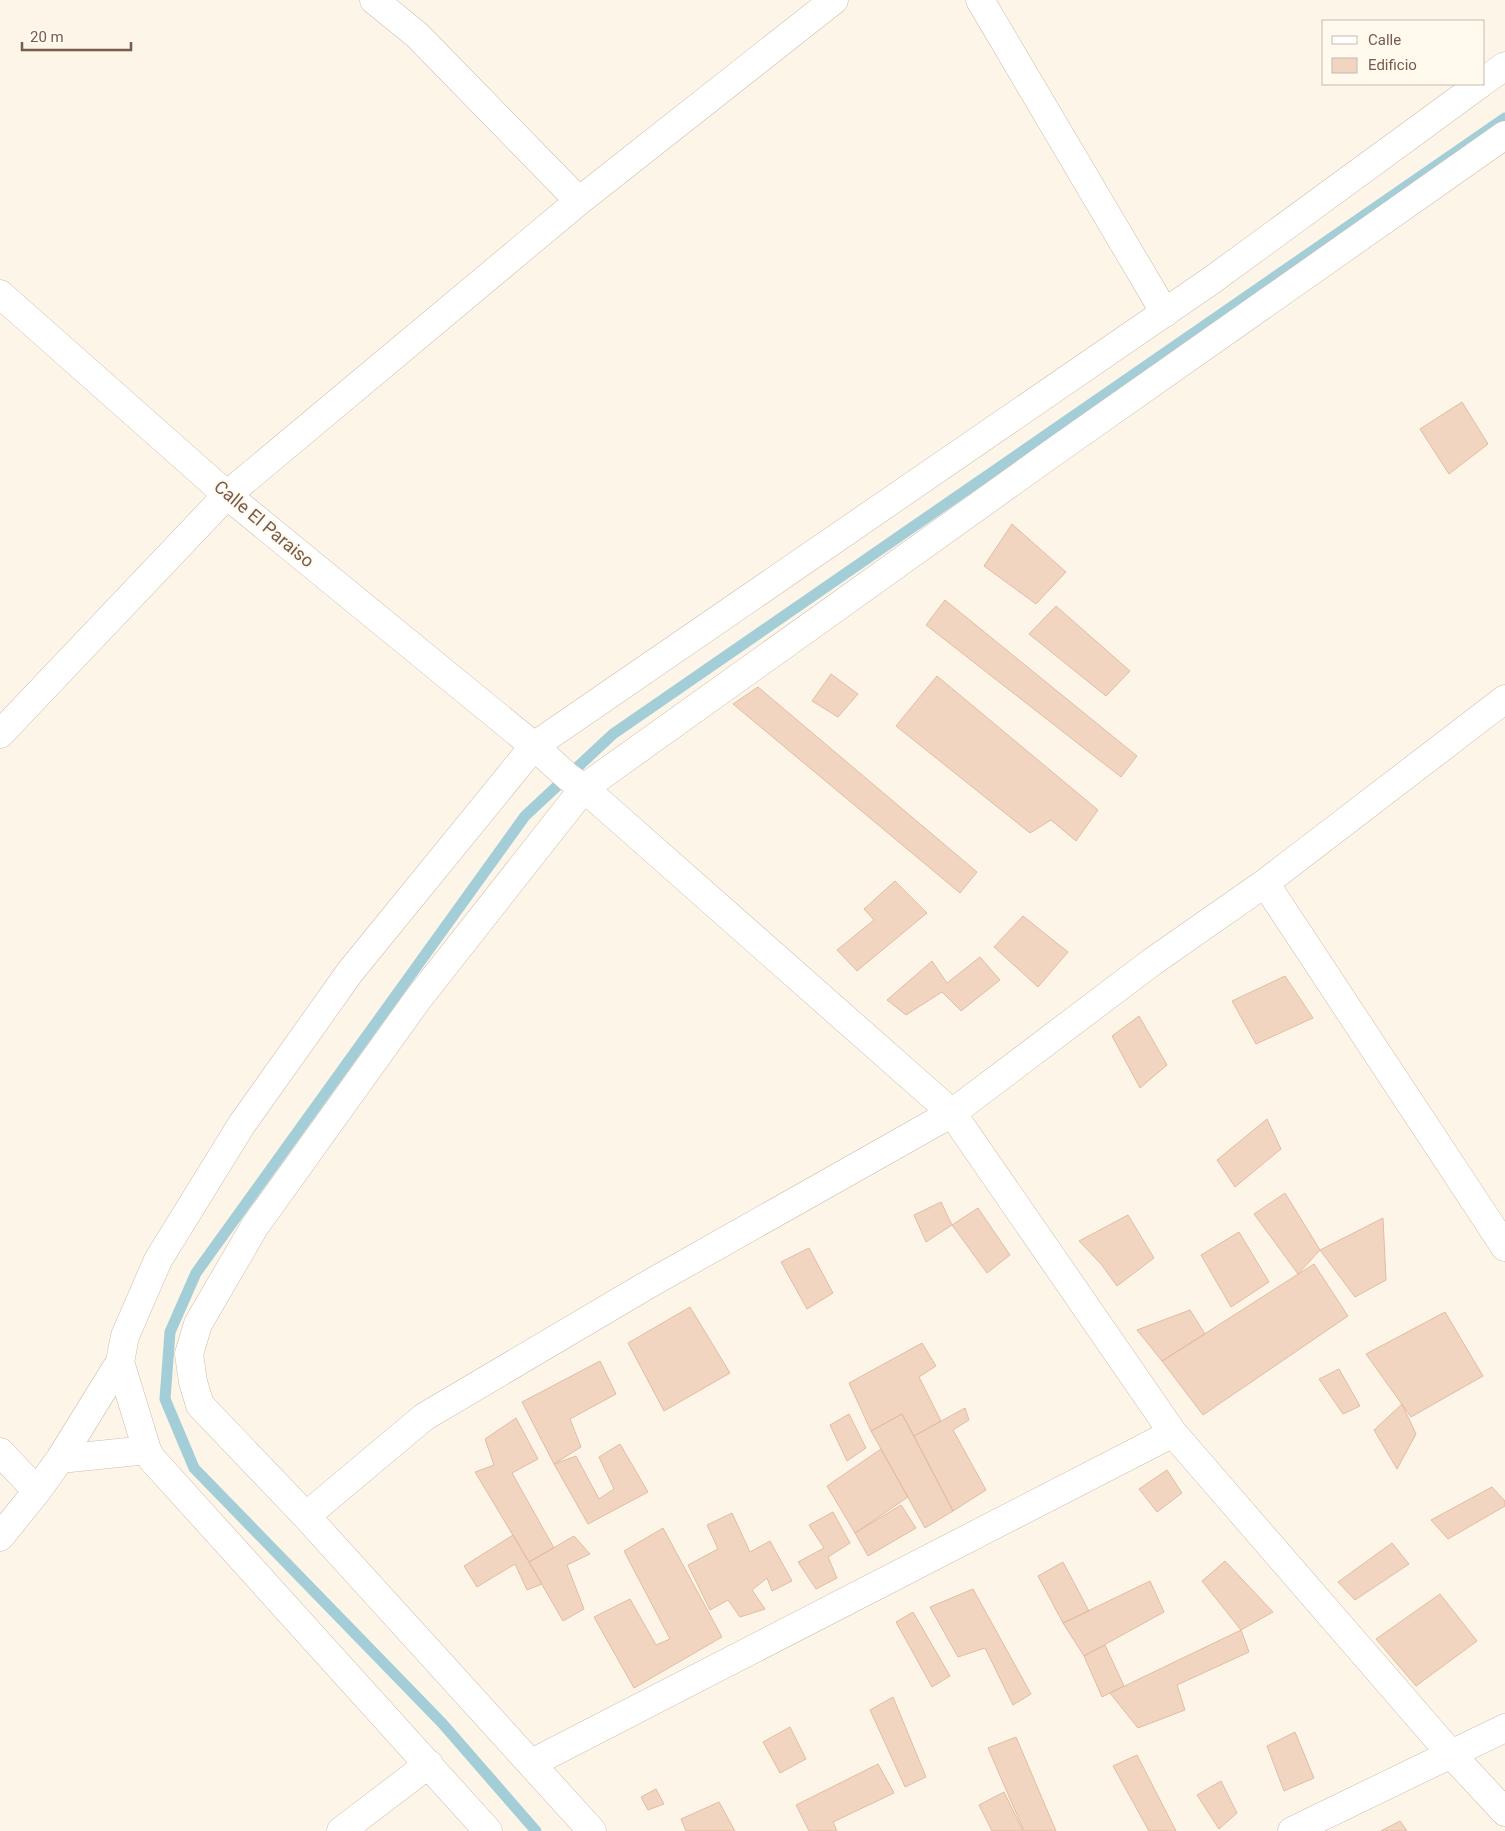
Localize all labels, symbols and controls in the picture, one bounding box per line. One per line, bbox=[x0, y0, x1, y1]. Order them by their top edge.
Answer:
scale bar bbox=[22, 20, 131, 52]
legend bbox=[1322, 20, 1485, 85]
text: 20 m bbox=[30, 28, 64, 46]
text: Calle bbox=[1368, 31, 1401, 49]
text: Edificio bbox=[1368, 56, 1417, 74]
street label: Calle El Paraiso bbox=[210, 476, 319, 571]

